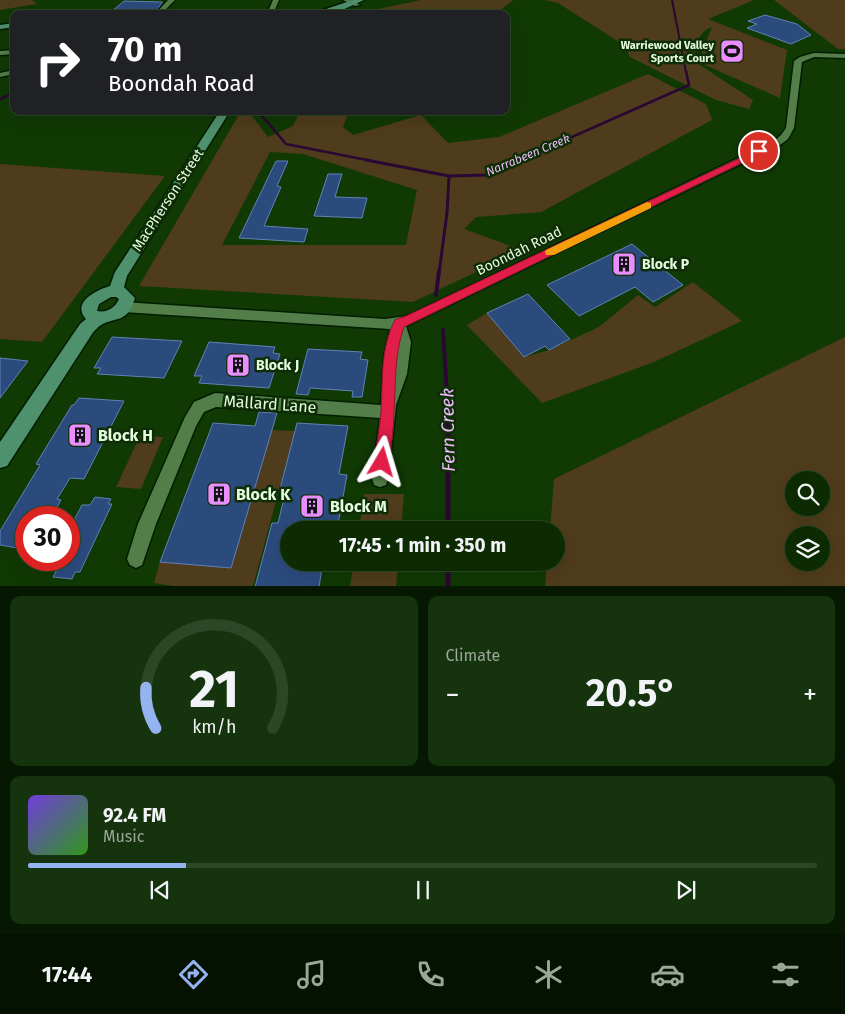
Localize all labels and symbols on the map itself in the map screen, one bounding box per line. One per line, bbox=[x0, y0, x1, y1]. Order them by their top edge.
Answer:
sports icon: Warriewood Valley Sports Court bbox=[719, 38, 745, 64]
place label: Warriewood Valley Sports Court bbox=[621, 39, 715, 65]
pin bbox=[738, 130, 780, 172]
water label: Narrabeen Creek bbox=[484, 131, 572, 179]
street label: MacPherson Street bbox=[129, 145, 208, 254]
street label: Boondah Road bbox=[473, 223, 565, 279]
building icon: Block P bbox=[611, 251, 637, 277]
place label: Block P bbox=[642, 256, 690, 273]
building icon: Block J bbox=[225, 352, 251, 378]
place label: Block J bbox=[256, 357, 299, 374]
water label: Fern Creek bbox=[436, 388, 460, 472]
street label: Mallard Lane bbox=[223, 391, 317, 417]
building icon: Block H bbox=[67, 422, 93, 448]
place label: Block H bbox=[98, 426, 153, 445]
position arrow bbox=[355, 435, 407, 487]
building icon: Block K bbox=[206, 481, 232, 507]
place label: Block K bbox=[236, 485, 291, 504]
building icon: Block M bbox=[299, 493, 325, 519]
place label: Block M bbox=[330, 497, 387, 516]
speed limit sign: 30 bbox=[15, 506, 80, 571]

